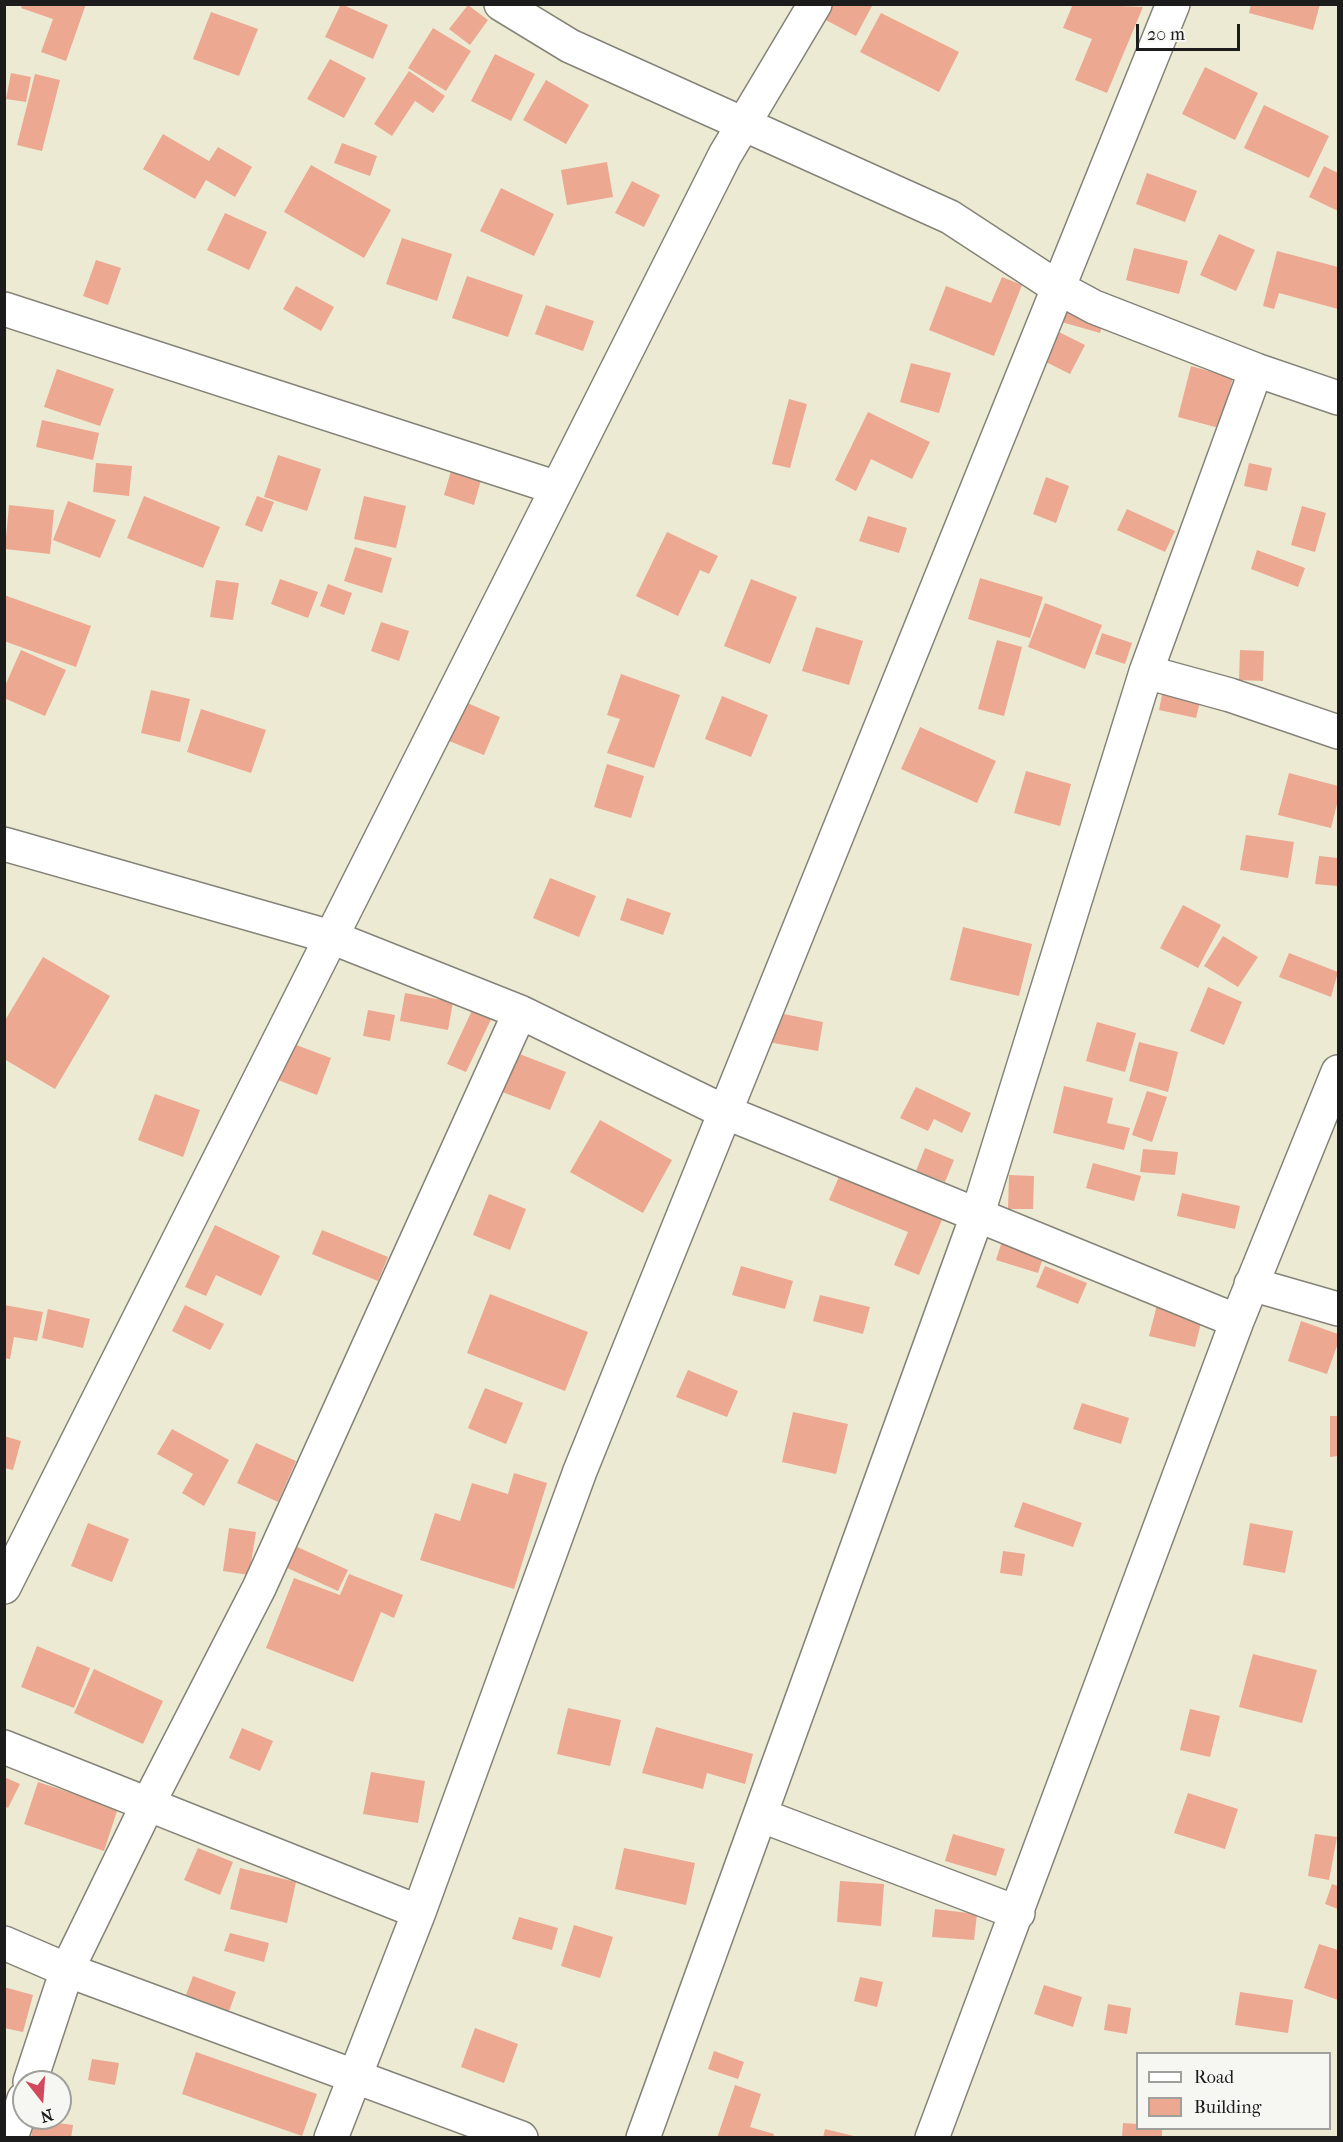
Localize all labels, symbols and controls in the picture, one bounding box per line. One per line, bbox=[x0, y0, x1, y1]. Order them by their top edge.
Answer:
scale bar bbox=[1139, 12, 1242, 50]
text: 20 m bbox=[1147, 24, 1185, 45]
legend bbox=[1136, 2052, 1331, 2130]
text: Road bbox=[1194, 2067, 1234, 2088]
north arrow bbox=[12, 2070, 72, 2130]
text: Building bbox=[1194, 2097, 1261, 2118]
text: N bbox=[38, 2105, 55, 2127]

